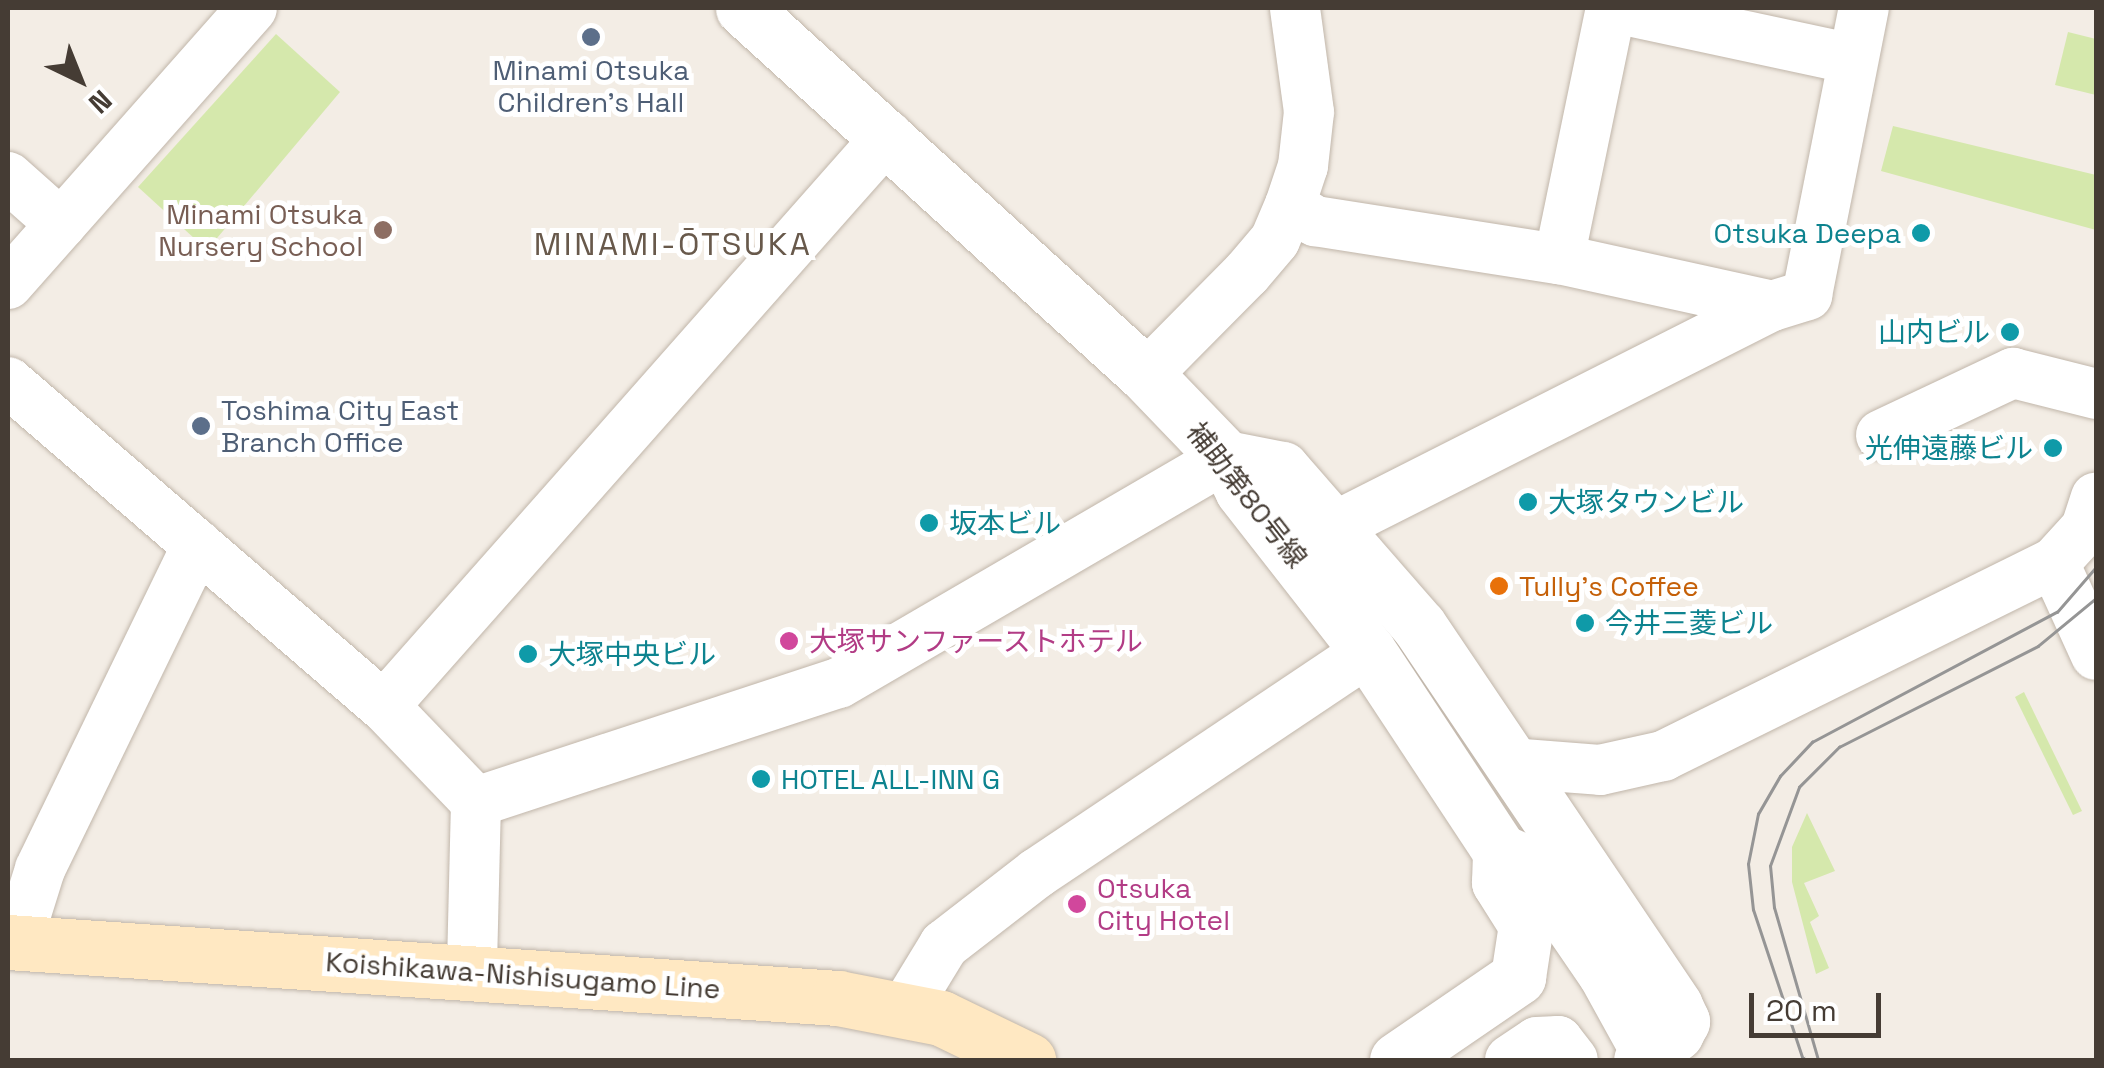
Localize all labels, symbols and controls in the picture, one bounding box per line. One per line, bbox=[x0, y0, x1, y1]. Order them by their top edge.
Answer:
marker: Minami Otsuka Children's Hall bbox=[580, 26, 602, 48]
north arrow bbox=[30, 30, 130, 130]
place label: Minami Otsuka Children's Hall bbox=[493, 53, 689, 119]
text: N bbox=[81, 82, 120, 121]
place label: Minami Otsuka Nursery School bbox=[158, 197, 363, 263]
place label: Otsuka Deepa bbox=[1714, 216, 1901, 250]
marker: Minami Otsuka Nursery School bbox=[372, 219, 394, 241]
marker: Otsuka Deepa bbox=[1910, 222, 1932, 244]
district label: MINAMI-ŌTSUKA bbox=[534, 225, 812, 263]
place label: 山内ビル bbox=[1878, 315, 1990, 349]
marker: 山内ビル bbox=[1999, 321, 2021, 343]
place label: Toshima City East Branch Office bbox=[221, 393, 459, 459]
marker: Toshima City East Branch Office bbox=[190, 415, 212, 437]
street label: 補助第80号線 bbox=[1180, 416, 1314, 574]
place label: 光伸遠藤ビル bbox=[1865, 431, 2033, 465]
marker: 光伸遠藤ビル bbox=[2042, 437, 2064, 459]
place label: 大塚タウンビル bbox=[1548, 485, 1744, 519]
marker: 大塚タウンビル bbox=[1517, 491, 1539, 513]
place label: 坂本ビル bbox=[949, 506, 1061, 540]
marker: 坂本ビル bbox=[918, 512, 940, 534]
place label: Tully's Coffee bbox=[1519, 569, 1699, 603]
marker: Tully's Coffee bbox=[1488, 575, 1510, 597]
place label: 今井三菱ビル bbox=[1605, 606, 1773, 640]
marker: 今井三菱ビル bbox=[1574, 612, 1596, 634]
place label: 大塚サンファーストホテル bbox=[809, 624, 1145, 658]
marker: 大塚サンファーストホテル bbox=[778, 630, 800, 652]
place label: 大塚中央ビル bbox=[548, 637, 716, 671]
marker: 大塚中央ビル bbox=[517, 643, 539, 665]
place label: HOTEL ALL-INN G bbox=[781, 762, 1001, 796]
marker: HOTEL ALL-INN G bbox=[750, 768, 772, 790]
place label: Otsuka City Hotel bbox=[1097, 871, 1230, 937]
marker: Otsuka City Hotel bbox=[1066, 893, 1088, 915]
street label: Koishikawa-Nishisugamo Line bbox=[325, 944, 721, 1006]
scale bar bbox=[1754, 973, 1886, 1035]
text: 20 m bbox=[1766, 991, 1837, 1030]

